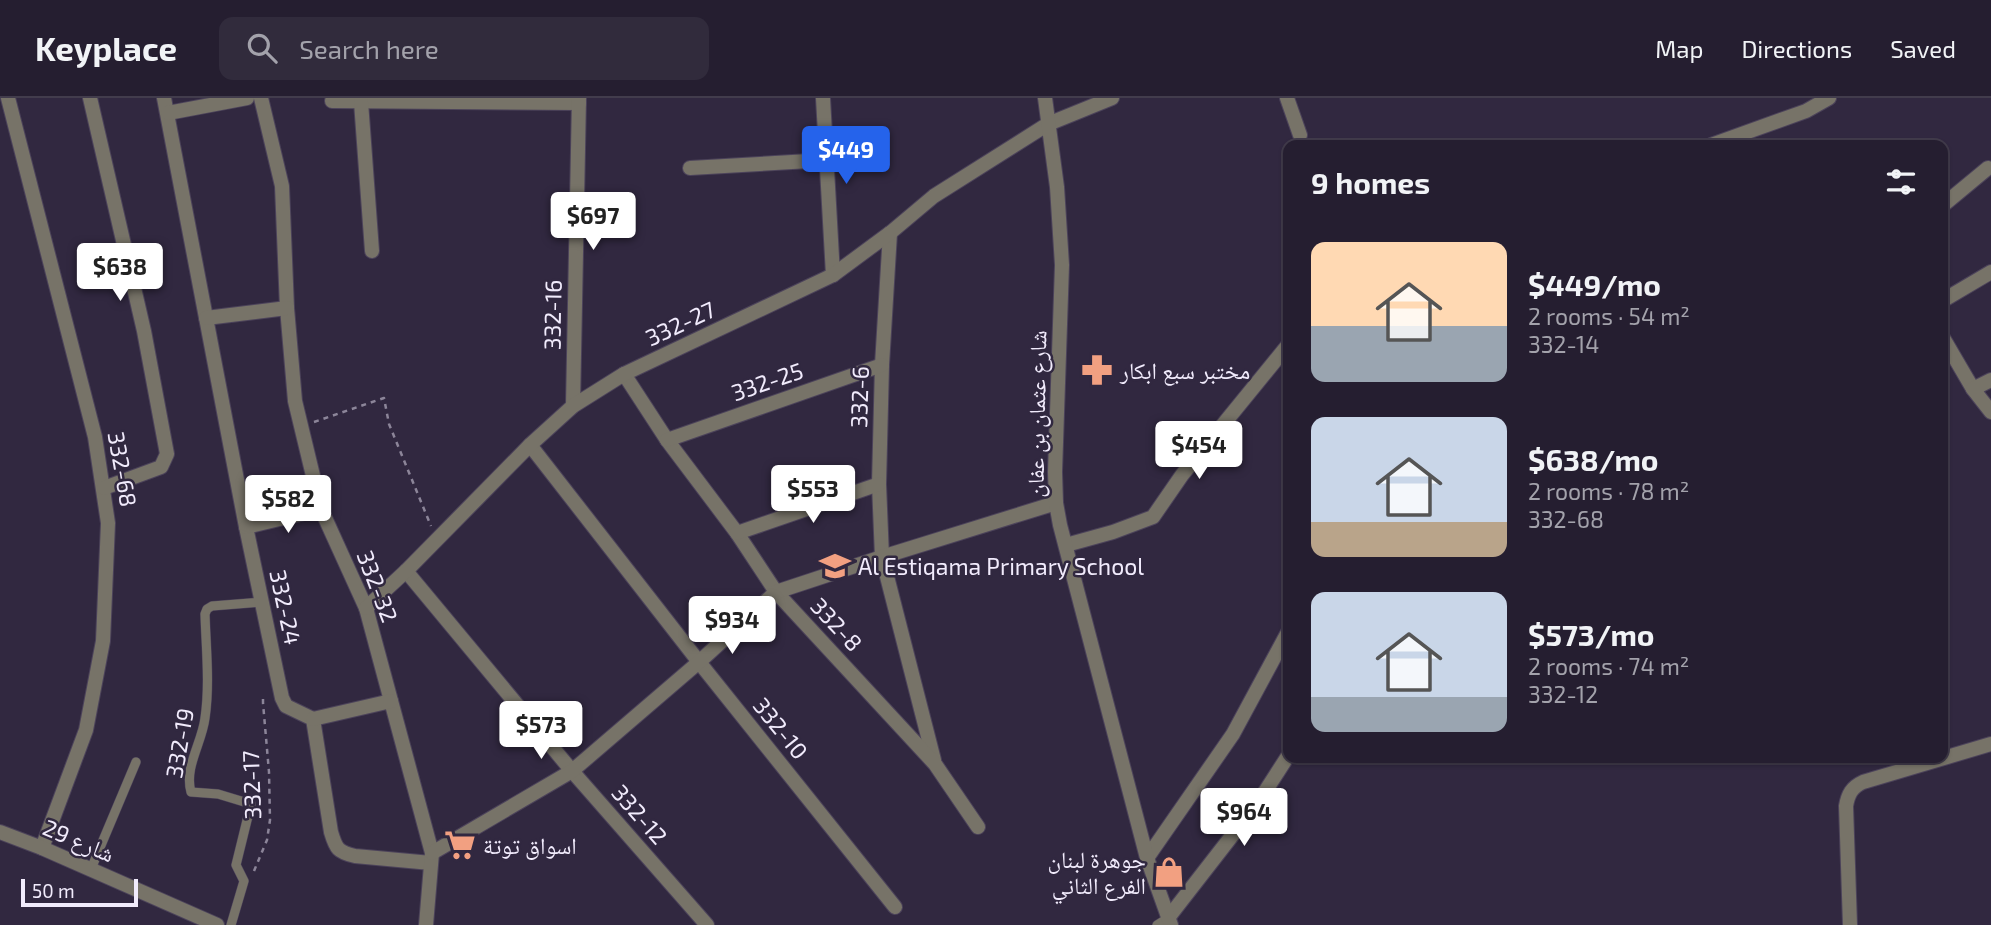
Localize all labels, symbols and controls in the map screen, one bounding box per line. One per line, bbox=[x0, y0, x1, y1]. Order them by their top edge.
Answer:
search box bbox=[219, 17, 709, 80]
text: Keyplace bbox=[35, 28, 177, 68]
icon: search bbox=[243, 29, 281, 67]
text: Search here bbox=[299, 33, 439, 64]
text: Map bbox=[1655, 34, 1703, 63]
text: Directions bbox=[1741, 34, 1852, 63]
text: Saved bbox=[1890, 34, 1956, 63]
pin: $449 bbox=[805, 126, 887, 186]
text: $449 bbox=[818, 135, 874, 163]
icon: filters bbox=[1882, 163, 1920, 201]
text: 9 homes bbox=[1311, 164, 1430, 200]
pin: $697 bbox=[552, 192, 634, 252]
text: $697 bbox=[567, 201, 619, 229]
pin: $638 bbox=[79, 244, 161, 303]
text: $638 bbox=[93, 252, 147, 280]
text: $449/mo bbox=[1528, 266, 1661, 302]
icon: home bbox=[1367, 270, 1451, 354]
street label: 332-16 bbox=[537, 280, 567, 350]
street label: 332-27 bbox=[641, 295, 719, 351]
text: 2 rooms · 54 m² bbox=[1528, 302, 1690, 330]
street label: شارع عثمان بن عفان bbox=[1021, 330, 1053, 498]
text: 332-14 bbox=[1528, 330, 1599, 358]
pharmacy icon: مختبر سبع ابكار bbox=[1080, 353, 1114, 387]
street label: 332-25 bbox=[727, 356, 807, 406]
place label: مختبر سبع ابكار bbox=[1119, 356, 1250, 386]
street label: 332-6 bbox=[844, 366, 874, 428]
pin: $454 bbox=[1158, 422, 1240, 481]
street label: 332-68 bbox=[103, 429, 143, 509]
text: $454 bbox=[1171, 430, 1227, 458]
text: $638/mo bbox=[1528, 441, 1659, 477]
icon: home bbox=[1367, 445, 1451, 529]
pin: $553 bbox=[772, 466, 854, 525]
text: $553 bbox=[787, 474, 839, 502]
pin: $582 bbox=[247, 476, 329, 535]
text: 2 rooms · 78 m² bbox=[1528, 477, 1689, 505]
text: $582 bbox=[261, 484, 315, 512]
text: 332-68 bbox=[1528, 505, 1604, 533]
street label: 332-32 bbox=[352, 546, 404, 626]
school or university icon: Al Estiqama Primary School bbox=[818, 549, 852, 583]
place label: Al Estiqama Primary School bbox=[858, 552, 1144, 580]
street label: 332-24 bbox=[264, 567, 308, 647]
street label: 332-8 bbox=[805, 591, 869, 657]
pin: $934 bbox=[691, 596, 773, 656]
text: $934 bbox=[705, 605, 759, 633]
text: $573/mo bbox=[1528, 616, 1655, 652]
icon: home bbox=[1367, 620, 1451, 704]
text: 2 rooms · 74 m² bbox=[1528, 652, 1689, 680]
text: 332-12 bbox=[1528, 680, 1598, 708]
street label: 332-10 bbox=[748, 692, 814, 764]
pin: $573 bbox=[500, 702, 582, 761]
street label: 332-19 bbox=[159, 706, 199, 780]
text: $573 bbox=[515, 710, 567, 738]
street label: 332-17 bbox=[236, 750, 266, 820]
street label: 332-12 bbox=[606, 778, 674, 850]
pin: $964 bbox=[1203, 788, 1285, 848]
text: $964 bbox=[1216, 797, 1272, 825]
street label: شارع 29 bbox=[38, 812, 119, 869]
supermarket icon: اسواق توتة bbox=[443, 828, 477, 862]
place label: اسواق توتة bbox=[483, 831, 577, 860]
place label: جوهرة لبنان الفرع الثاني bbox=[1048, 845, 1146, 905]
shop icon: جوهرة لبنان الفرع الثاني bbox=[1152, 855, 1186, 889]
scale bar bbox=[21, 876, 138, 908]
text: 50 m bbox=[32, 879, 75, 902]

